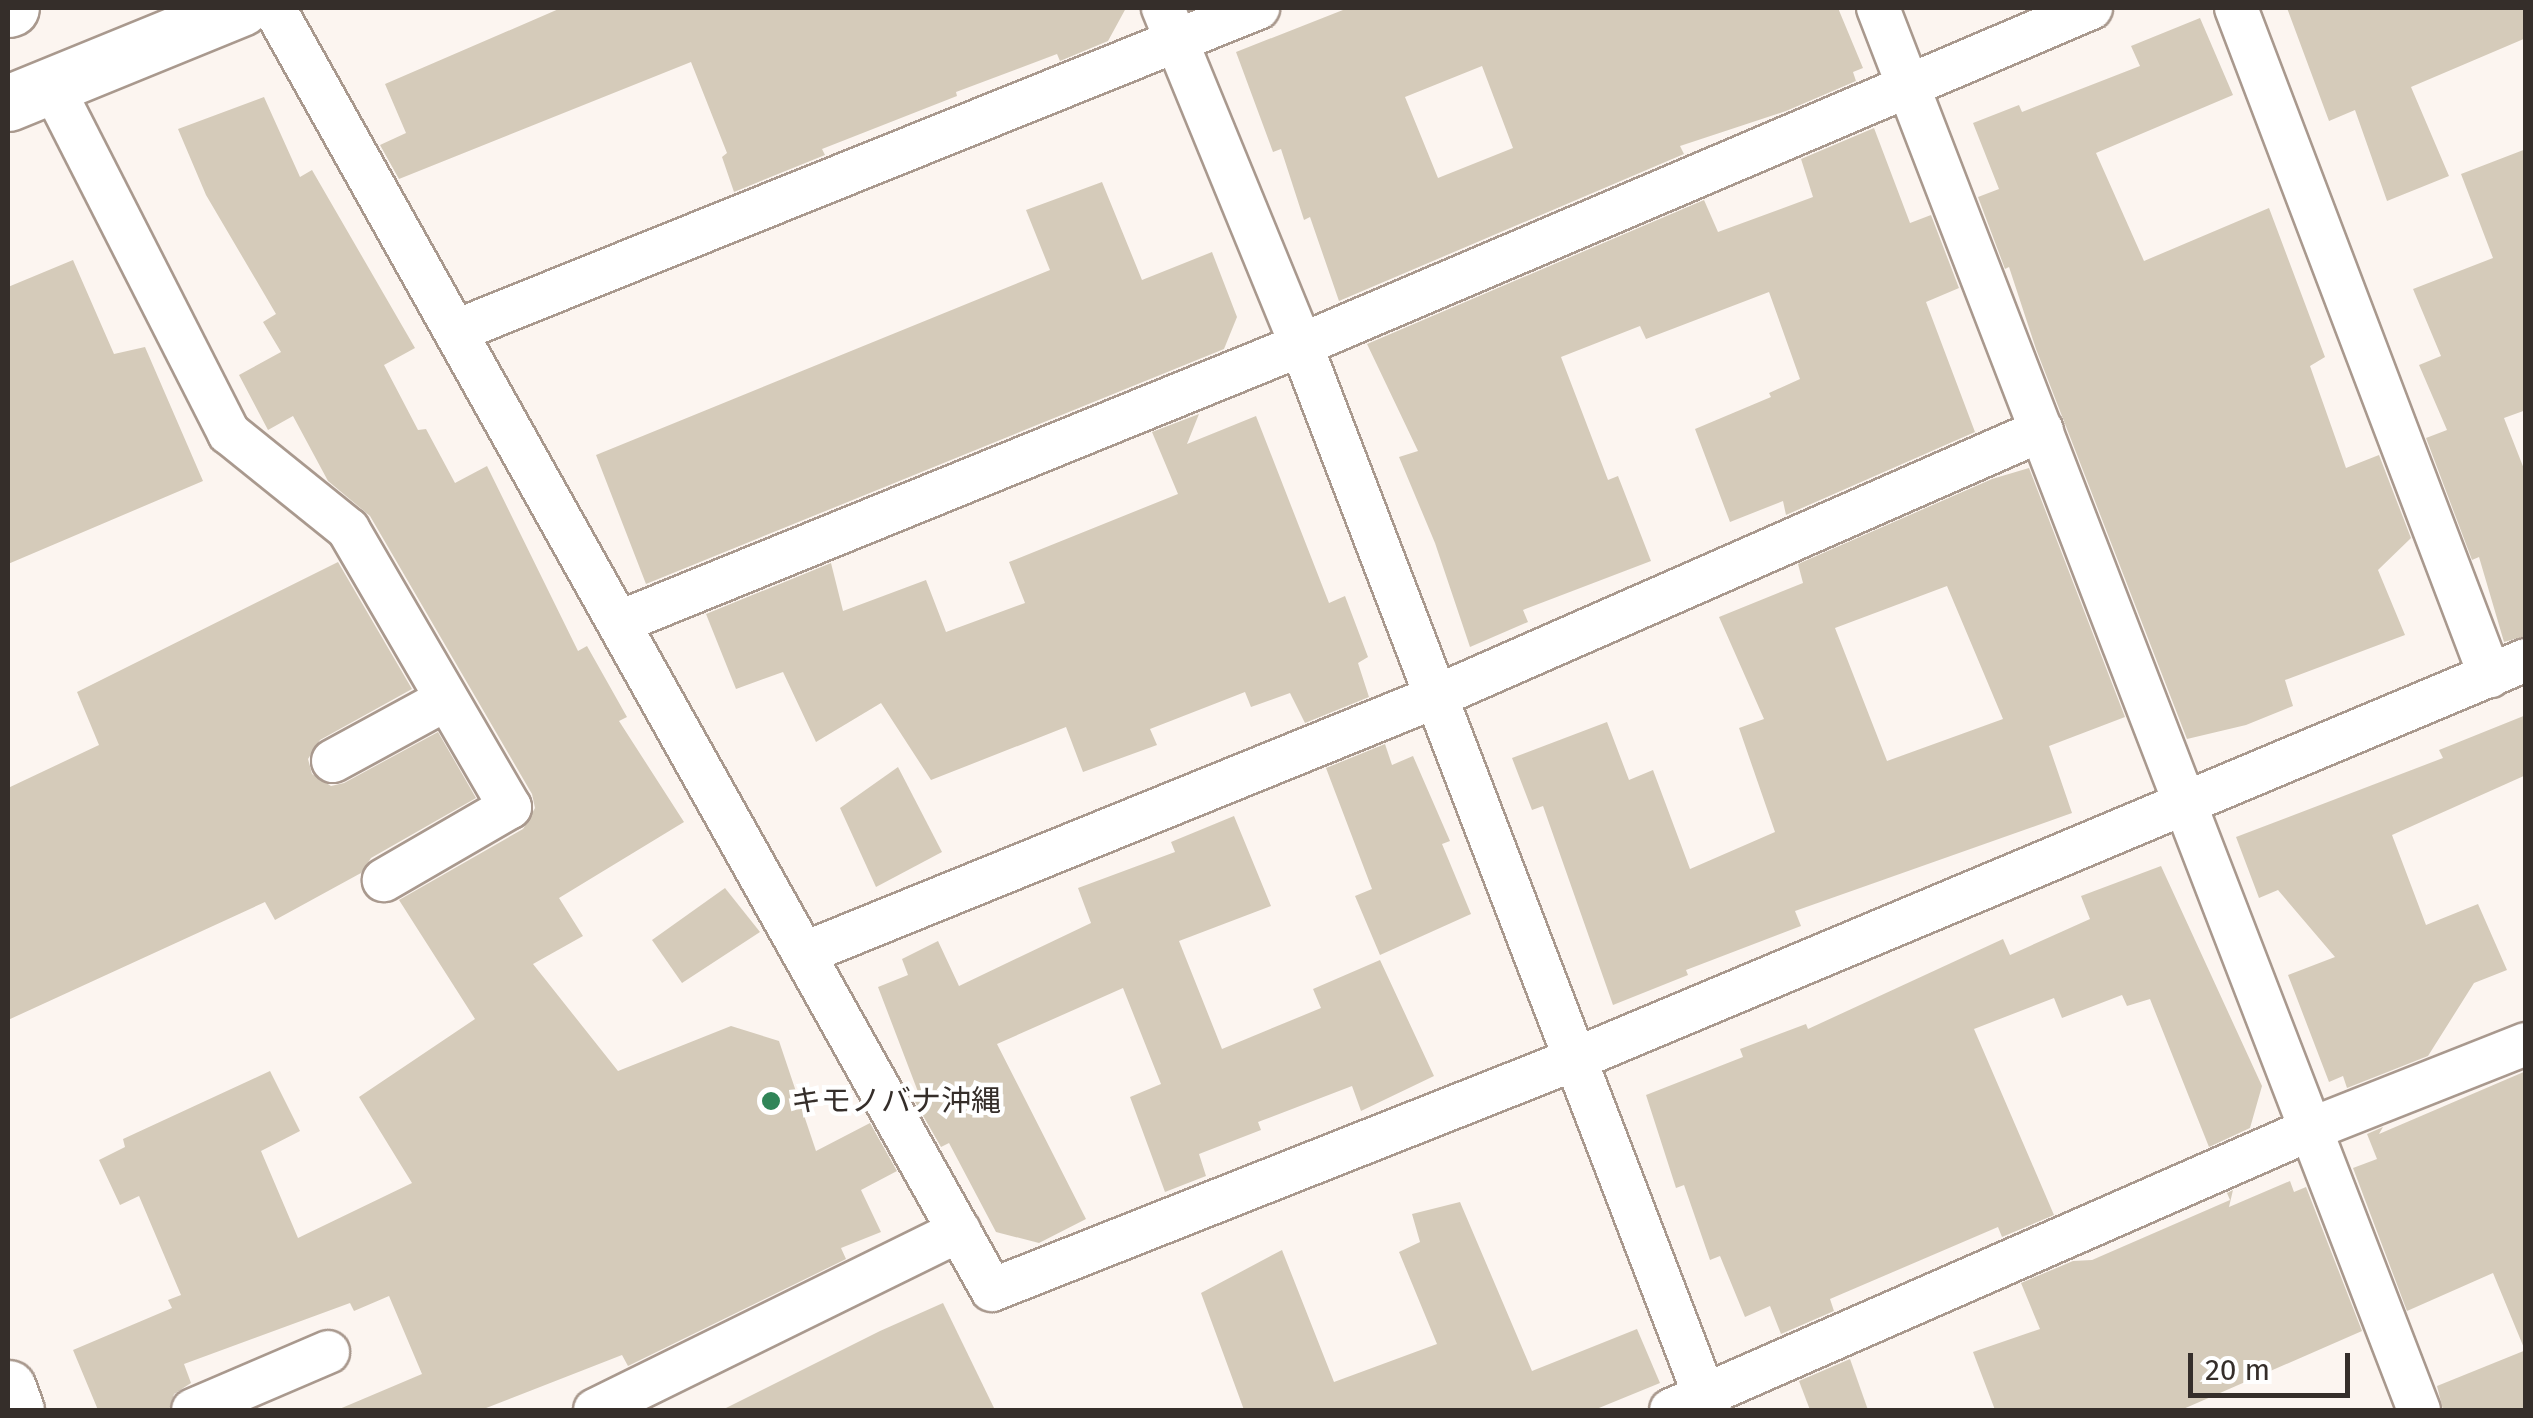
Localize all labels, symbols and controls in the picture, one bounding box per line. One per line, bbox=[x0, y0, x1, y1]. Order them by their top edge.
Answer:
place label: キモノバナ沖縄 bbox=[791, 1083, 1001, 1119]
marker: キモノバナ沖縄 bbox=[760, 1090, 782, 1112]
scale bar bbox=[2193, 1333, 2356, 1395]
text: 20 m bbox=[2205, 1352, 2270, 1388]

